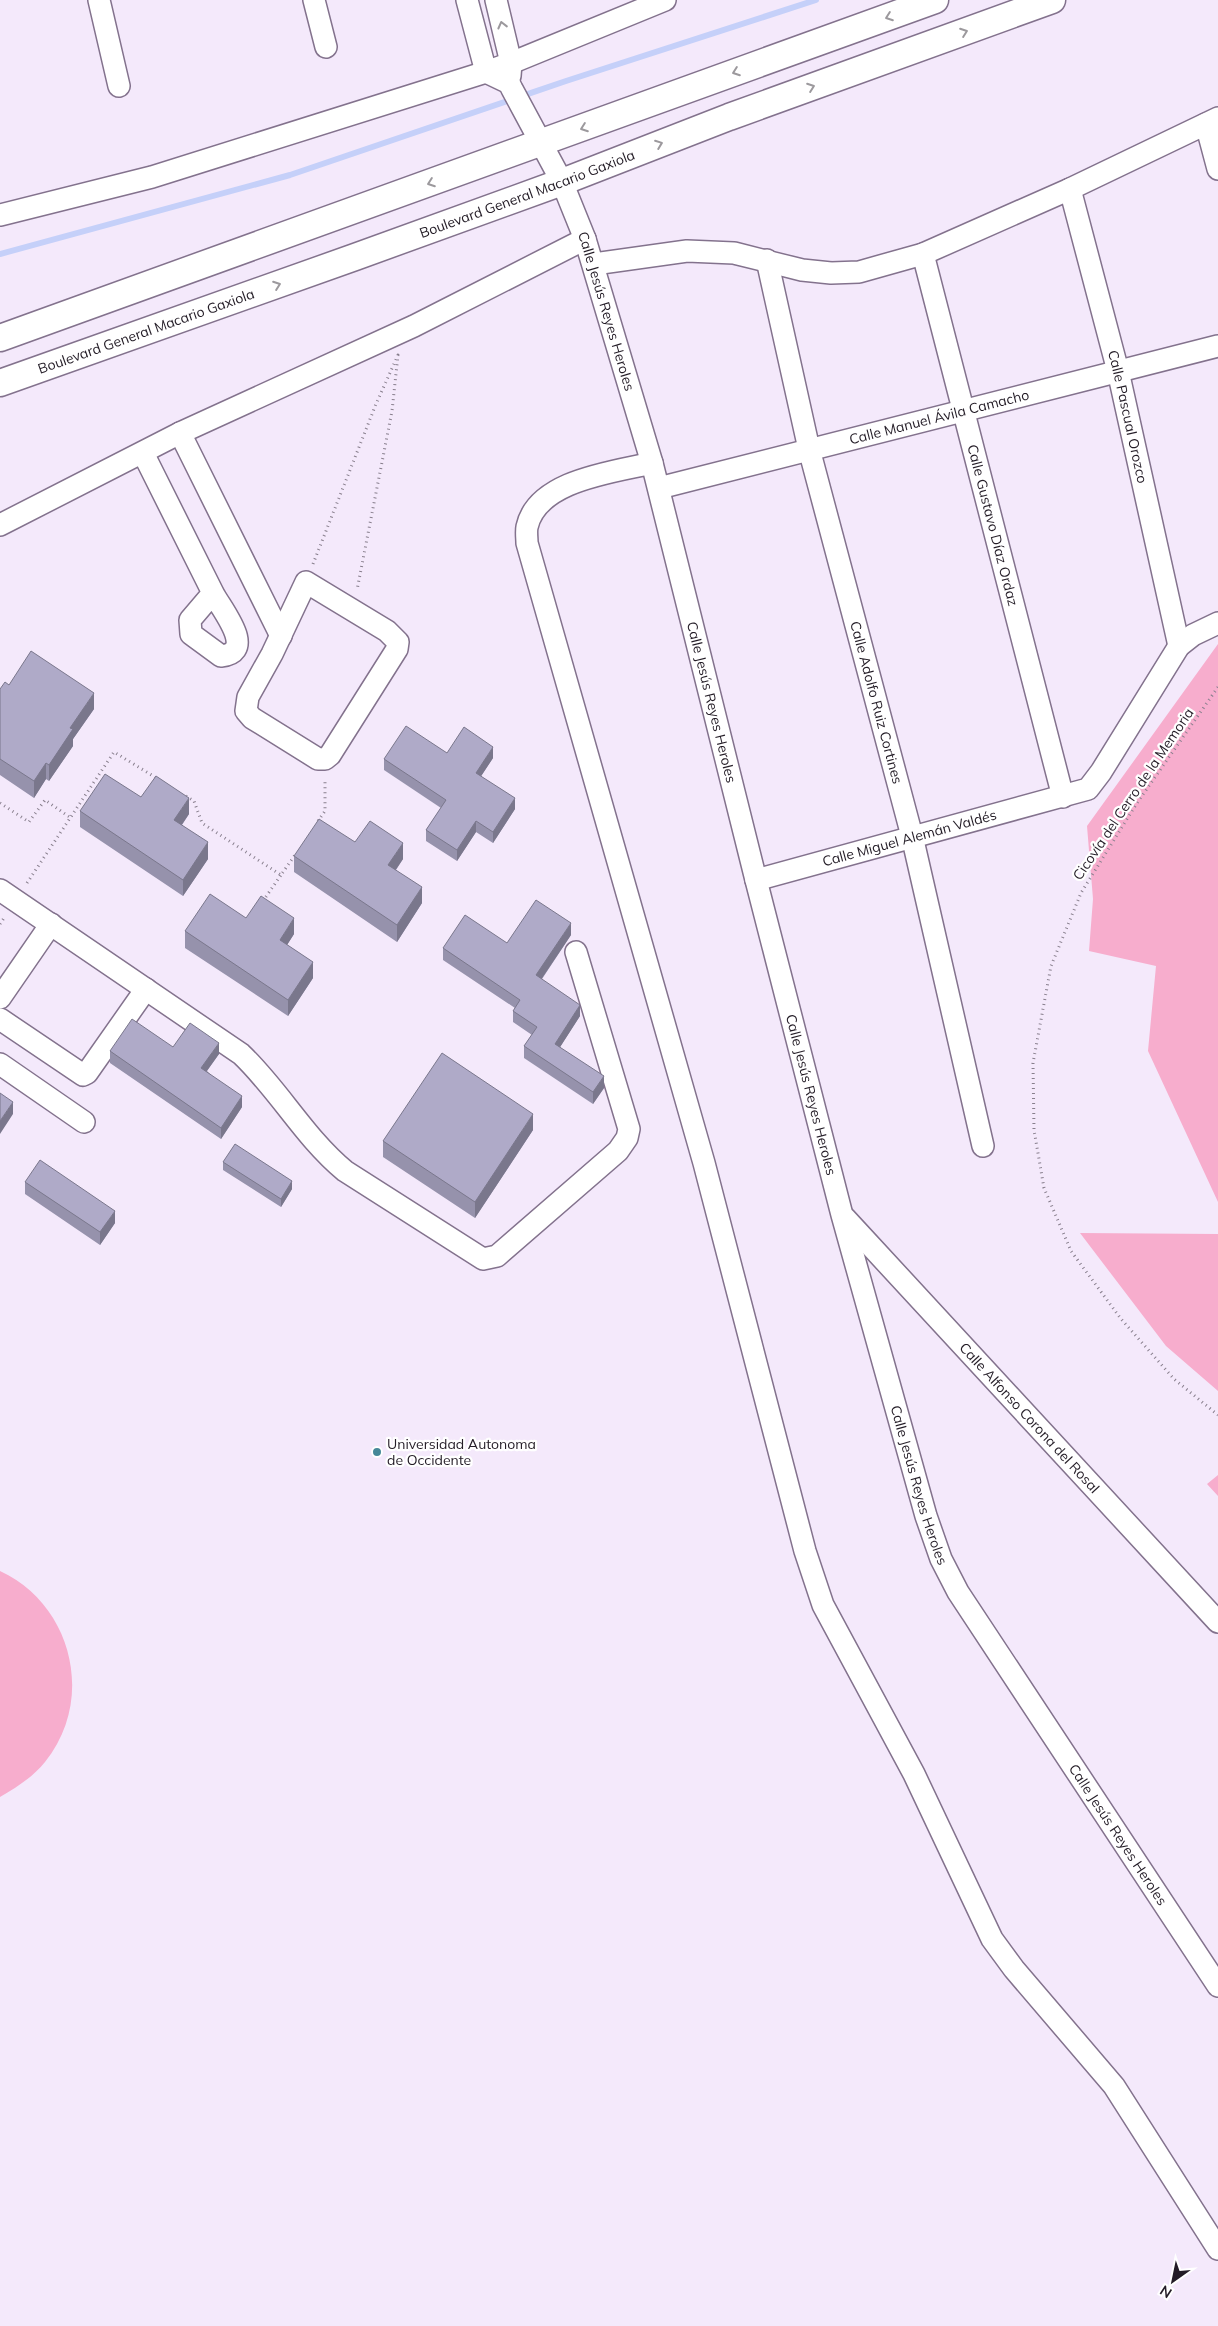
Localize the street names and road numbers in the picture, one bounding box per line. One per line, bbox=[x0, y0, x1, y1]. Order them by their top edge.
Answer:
street label: Boulevard General Macario Gaxiola bbox=[417, 146, 637, 242]
street label: Calle Jesús Reyes Heroles bbox=[574, 229, 639, 393]
street label: Boulevard General Macario Gaxiola bbox=[35, 284, 257, 378]
street label: Calle Pascual Orozco bbox=[1104, 348, 1152, 485]
street label: Calle Manuel Ávila Camacho bbox=[847, 385, 1031, 448]
street label: Calle Gustavo Díaz Ordaz bbox=[963, 442, 1022, 608]
street label: Calle Adolfo Ruiz Cortines bbox=[846, 619, 907, 786]
street label: Calle Jesús Reyes Heroles bbox=[683, 620, 740, 785]
street label: Cicovía del Cerro de la Memoria bbox=[1069, 705, 1197, 883]
street label: Calle Miguel Alemán Valdés bbox=[820, 806, 998, 870]
street label: Calle Jesús Reyes Heroles bbox=[782, 1012, 840, 1177]
street label: Calle Alfonso Corona del Rosal bbox=[956, 1339, 1103, 1497]
street label: Calle Jesús Reyes Heroles bbox=[887, 1403, 952, 1568]
street label: Calle Jesús Reyes Heroles bbox=[1065, 1761, 1171, 1909]

